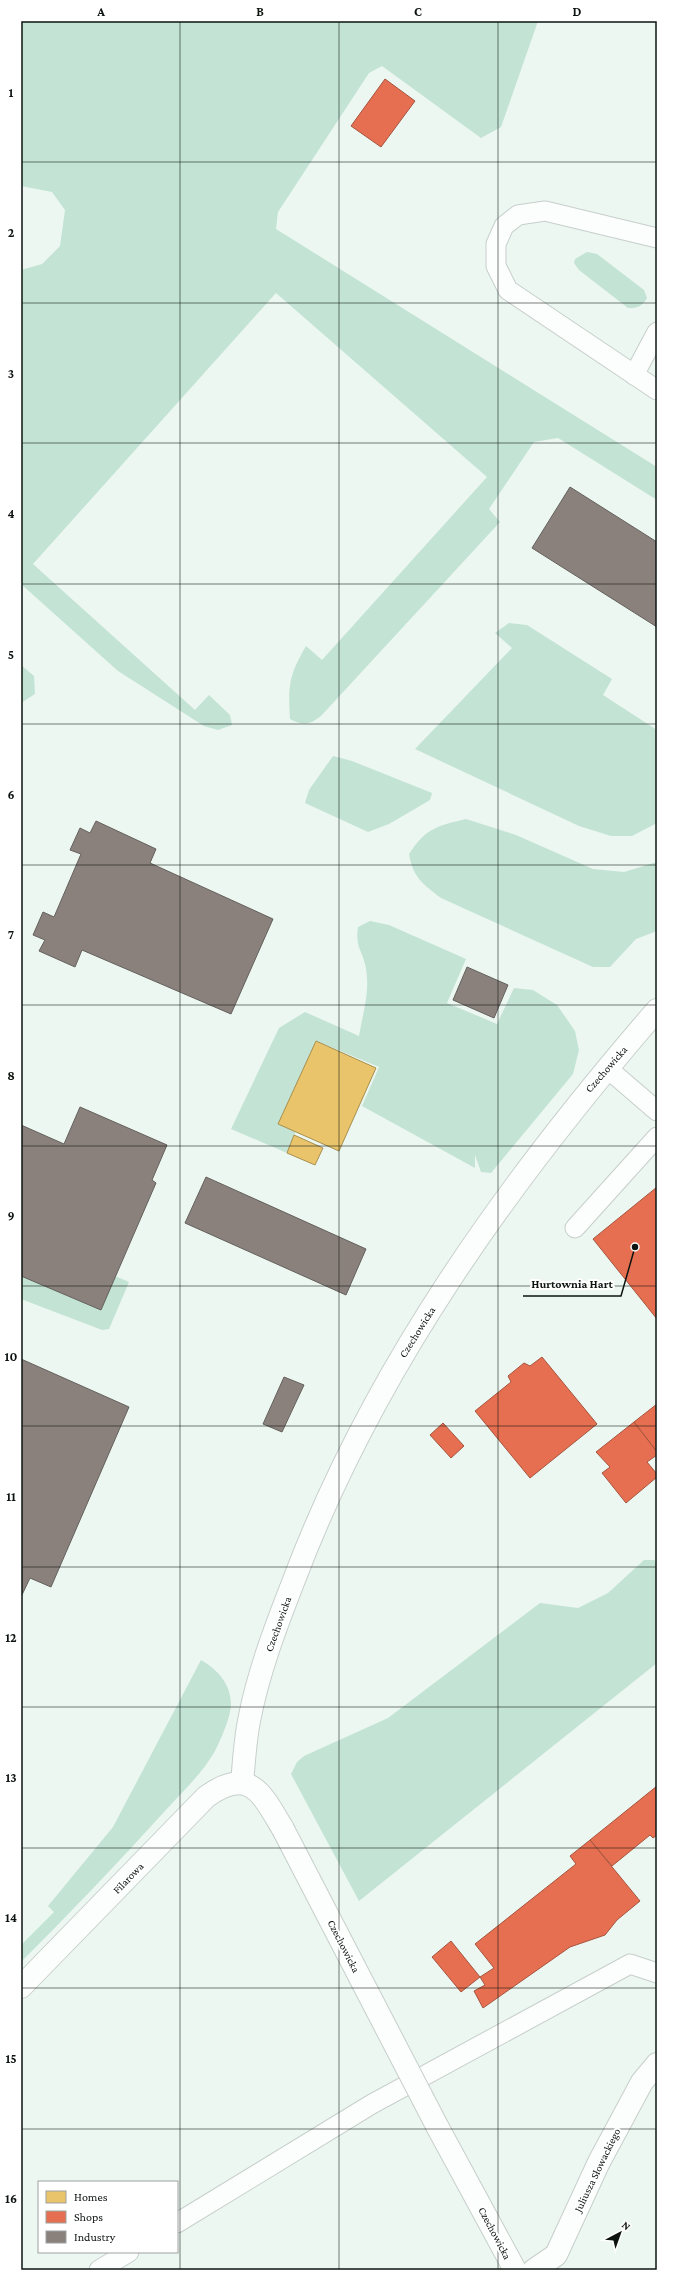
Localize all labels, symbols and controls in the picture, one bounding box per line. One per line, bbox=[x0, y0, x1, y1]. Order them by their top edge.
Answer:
text: A bbox=[96, 4, 105, 19]
text: B bbox=[256, 4, 264, 19]
text: C bbox=[414, 4, 422, 19]
text: D bbox=[573, 4, 582, 19]
text: 1 bbox=[9, 85, 14, 100]
text: 2 bbox=[8, 225, 15, 240]
text: 3 bbox=[8, 366, 14, 381]
text: 4 bbox=[7, 506, 15, 521]
text: 5 bbox=[8, 647, 14, 662]
text: 6 bbox=[7, 787, 15, 802]
text: 7 bbox=[8, 927, 14, 942]
street label: Czechowicka bbox=[583, 1043, 629, 1095]
text: 8 bbox=[7, 1068, 15, 1083]
text: 9 bbox=[7, 1208, 15, 1223]
callout: Hurtownia Hart bbox=[523, 1272, 621, 1296]
text: Hurtownia Hart bbox=[531, 1277, 613, 1291]
street label: Czechowicka bbox=[397, 1304, 437, 1360]
text: 10 bbox=[5, 1349, 17, 1364]
text: 11 bbox=[6, 1489, 16, 1504]
street label: Czechowicka bbox=[263, 1595, 293, 1653]
text: 12 bbox=[5, 1630, 17, 1645]
text: 13 bbox=[5, 1770, 17, 1785]
street label: Filarowa bbox=[110, 1860, 146, 1896]
text: 14 bbox=[5, 1910, 17, 1925]
street label: Czechowicka bbox=[326, 1918, 362, 1974]
text: 15 bbox=[5, 2051, 17, 2066]
street label: Juliusza Słowackiego bbox=[571, 2126, 624, 2215]
legend bbox=[38, 2181, 178, 2253]
text: Homes bbox=[74, 2190, 108, 2204]
text: 16 bbox=[5, 2191, 17, 2206]
street label: Czechowicka bbox=[476, 2205, 514, 2261]
text: Shops bbox=[74, 2210, 103, 2224]
north arrow bbox=[600, 2213, 640, 2253]
text: N bbox=[620, 2218, 634, 2233]
text: Industry bbox=[74, 2230, 116, 2244]

